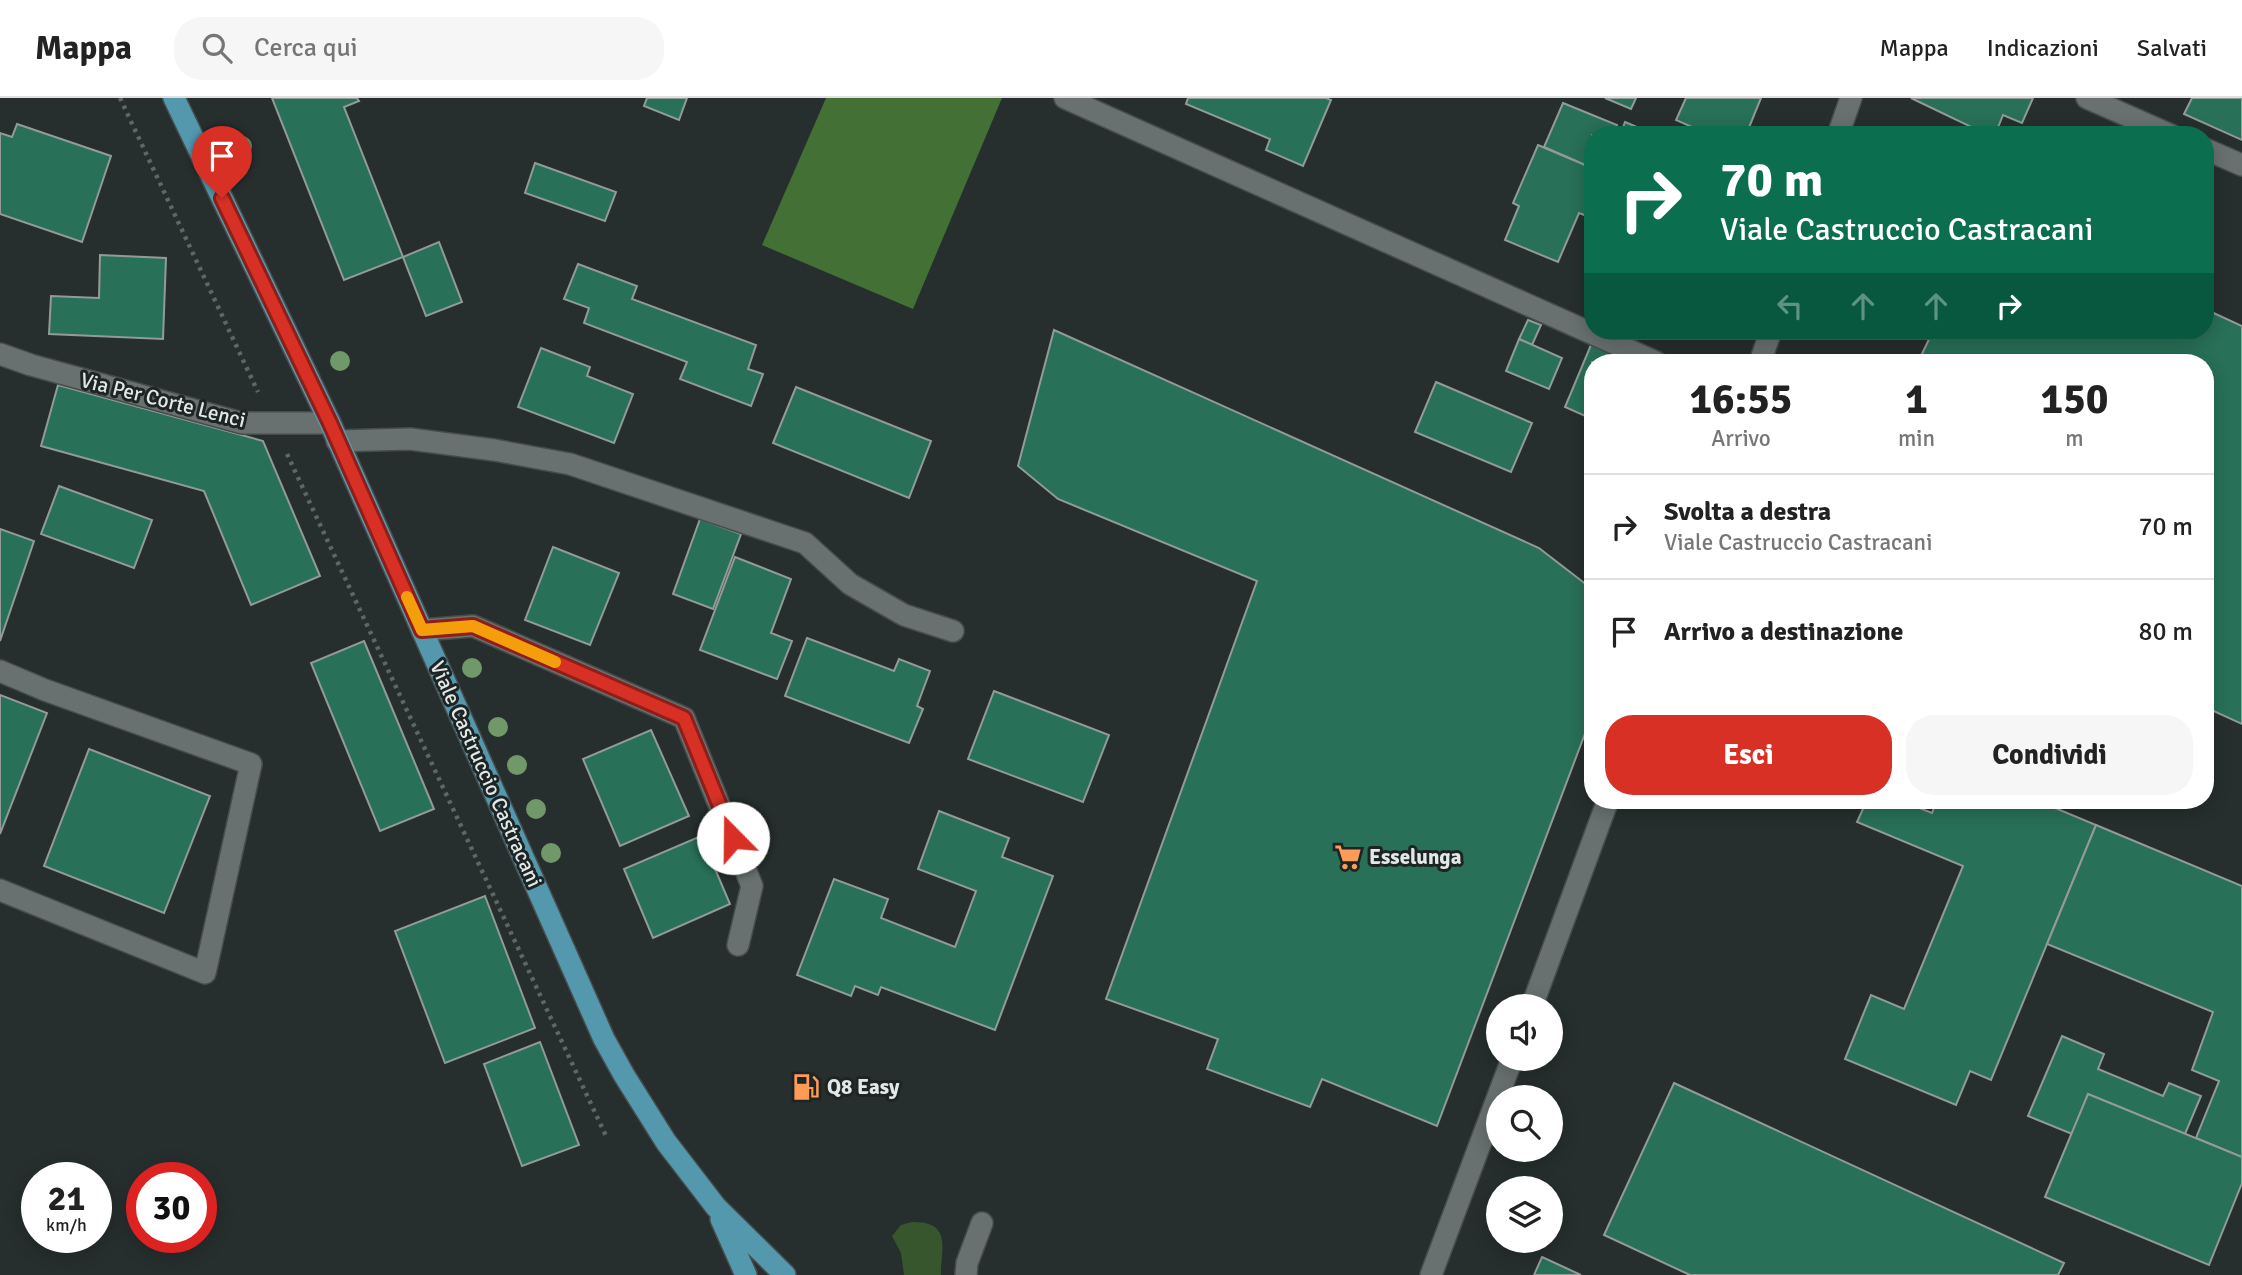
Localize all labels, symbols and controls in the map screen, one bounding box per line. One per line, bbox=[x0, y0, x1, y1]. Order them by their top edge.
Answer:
search box bbox=[174, 17, 664, 80]
text: Mappa bbox=[35, 28, 132, 69]
icon: search bbox=[198, 29, 236, 67]
text: Cerca qui bbox=[254, 32, 358, 64]
text: Mappa bbox=[1880, 33, 1949, 63]
text: Indicazioni bbox=[1987, 33, 2099, 63]
text: Salvati bbox=[2137, 33, 2207, 63]
pin bbox=[192, 126, 252, 198]
icon: arrive bbox=[203, 137, 241, 175]
text: 70 m bbox=[1720, 150, 1823, 210]
icon: right bbox=[1605, 154, 1696, 245]
text: Viale Castruccio Castracani bbox=[1720, 210, 2093, 249]
icon: left bbox=[1771, 287, 1809, 325]
icon: ahead bbox=[1844, 287, 1882, 325]
icon: ahead bbox=[1917, 287, 1955, 325]
icon: right bbox=[1990, 287, 2028, 325]
street label: Via Per Corte Lenci bbox=[78, 367, 248, 433]
text: 16:55 bbox=[1689, 374, 1793, 425]
text: 1 bbox=[1905, 374, 1928, 425]
text: 150 bbox=[2040, 374, 2109, 425]
text: Arrivo bbox=[1711, 424, 1771, 453]
text: min bbox=[1898, 424, 1935, 453]
text: m bbox=[2065, 424, 2084, 453]
text: Svolta a destra bbox=[1664, 496, 1831, 528]
icon: right bbox=[1605, 508, 1643, 546]
text: 70 m bbox=[2138, 511, 2193, 543]
text: Viale Castruccio Castracani bbox=[1664, 528, 1932, 557]
icon: arrive bbox=[1605, 613, 1643, 651]
text: Arrivo a destinazione bbox=[1664, 616, 1904, 648]
text: 80 m bbox=[2138, 616, 2193, 648]
street label: Viale Castruccio Castracani bbox=[424, 657, 548, 891]
button: Esci bbox=[1605, 715, 1892, 795]
button: Condividi bbox=[1906, 715, 2193, 795]
position arrow bbox=[696, 801, 770, 875]
supermarket icon: Esselunga bbox=[1333, 842, 1363, 872]
place label: Esselunga bbox=[1369, 844, 1462, 870]
map controls bbox=[1486, 994, 1563, 1253]
button: sound bbox=[1486, 994, 1563, 1071]
fuel station icon: Q8 Easy bbox=[791, 1072, 821, 1102]
place label: Q8 Easy bbox=[827, 1074, 900, 1100]
button: search bbox=[1486, 1085, 1563, 1162]
speed limit sign: 30 bbox=[126, 1162, 217, 1253]
button: layers bbox=[1486, 1176, 1563, 1253]
text: 21 bbox=[48, 1177, 85, 1220]
text: km/h bbox=[46, 1214, 87, 1236]

